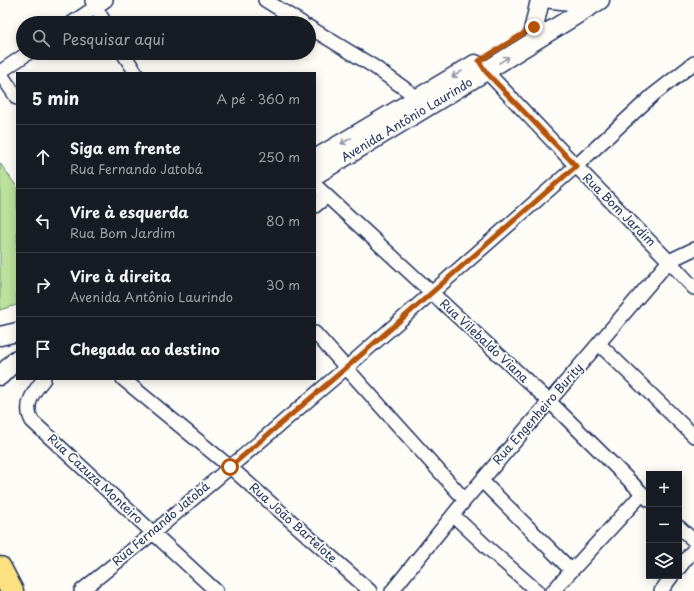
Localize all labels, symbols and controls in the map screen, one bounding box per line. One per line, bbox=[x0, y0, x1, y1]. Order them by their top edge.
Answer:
search box bbox=[16, 16, 316, 60]
route end bbox=[525, 18, 543, 36]
icon: search bbox=[30, 27, 52, 49]
text: Pesquisar aqui bbox=[62, 27, 165, 50]
one-way arrow bbox=[498, 56, 510, 64]
one-way arrow bbox=[451, 71, 463, 79]
street label: Avenida Antônio Laurindo bbox=[337, 73, 476, 166]
text: 5 min bbox=[32, 85, 79, 111]
text: A pé · 360 m bbox=[217, 89, 300, 108]
text: Siga em frente bbox=[70, 136, 180, 159]
one-way arrow bbox=[340, 138, 352, 146]
icon: ahead bbox=[32, 146, 54, 168]
text: 250 m bbox=[258, 147, 300, 166]
text: Rua Fernando Jatobá bbox=[70, 159, 203, 178]
street label: Rua Bom Jardim bbox=[579, 169, 661, 250]
text: Vire à esquerda bbox=[70, 200, 189, 223]
icon: left bbox=[32, 210, 54, 232]
text: 80 m bbox=[266, 211, 300, 230]
text: Rua Bom Jardim bbox=[70, 223, 175, 242]
text: Vire à direita bbox=[70, 264, 171, 287]
icon: right bbox=[32, 274, 54, 296]
text: 30 m bbox=[266, 275, 300, 294]
text: Avenida Antônio Laurindo bbox=[70, 287, 233, 306]
street label: Rua Vilebaldo Viana bbox=[436, 294, 534, 387]
text: Chegada ao destino bbox=[70, 337, 220, 360]
icon: arrive bbox=[32, 338, 54, 360]
street label: Rua Engenheiro Burity bbox=[488, 359, 587, 468]
street label: Rua Cazuza Monteiro bbox=[44, 429, 148, 528]
route start bbox=[221, 458, 239, 476]
map controls bbox=[646, 471, 682, 579]
button: + bbox=[646, 471, 682, 507]
street label: Rua Fernando Jatobá bbox=[108, 477, 213, 570]
street label: Rua João Bartelote bbox=[246, 478, 341, 567]
button: − bbox=[646, 507, 682, 543]
button: layers bbox=[646, 543, 682, 579]

